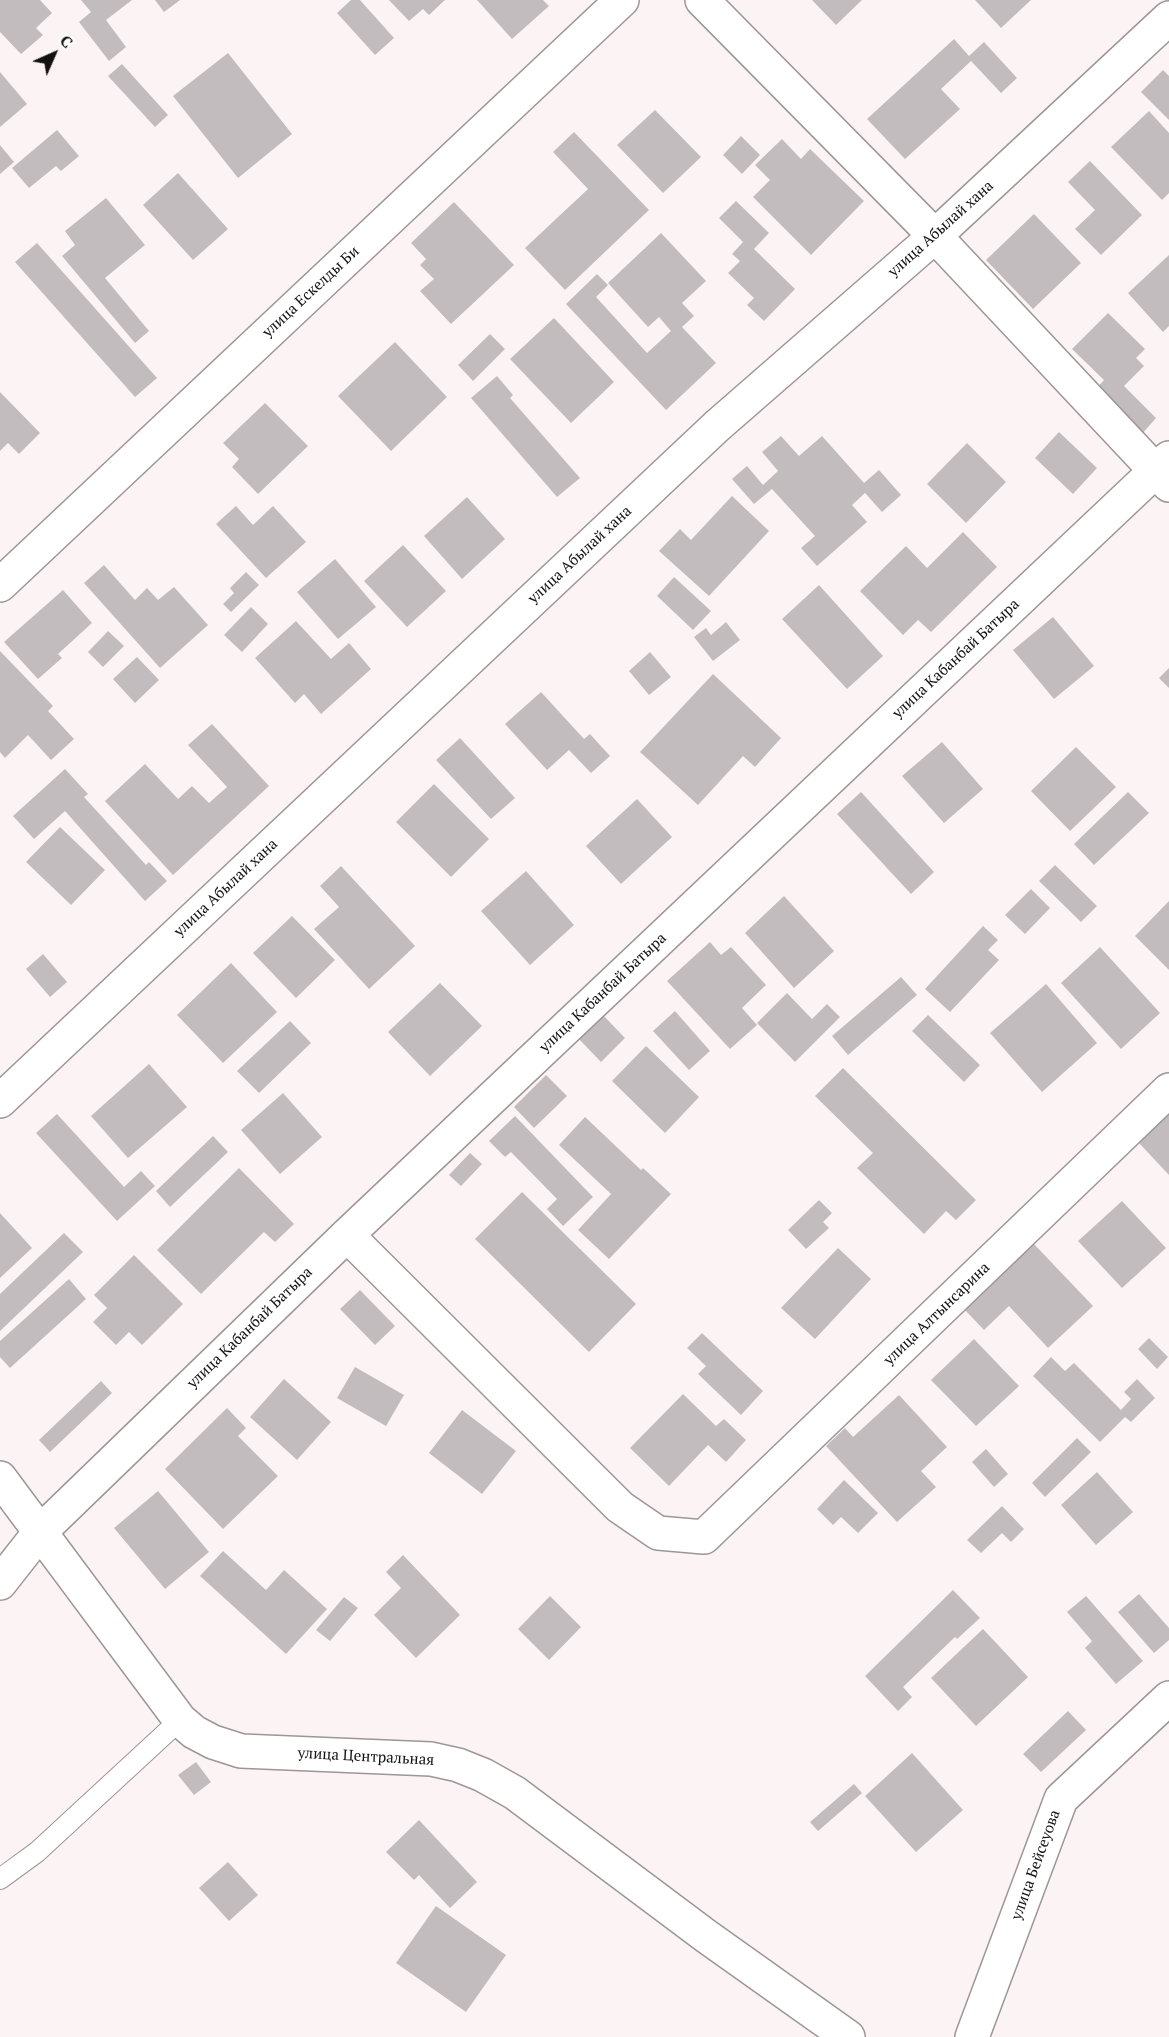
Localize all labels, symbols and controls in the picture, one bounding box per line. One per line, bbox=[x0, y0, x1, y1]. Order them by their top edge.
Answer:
north arrow bbox=[24, 24, 84, 84]
text: С bbox=[55, 30, 78, 53]
street label: улица Абылай хана bbox=[885, 177, 997, 281]
street label: улица Ескелды Би bbox=[259, 243, 363, 341]
street label: улица Абылай хана bbox=[524, 502, 636, 608]
street label: улица Кабанбай Батыра bbox=[889, 596, 1023, 722]
street label: улица Абылай хана bbox=[170, 835, 282, 941]
street label: улица Кабанбай Батыра bbox=[536, 930, 670, 1056]
street label: улица Алтынсарина bbox=[880, 1259, 994, 1369]
street label: улица Кабанбай Батыра bbox=[184, 1264, 316, 1392]
street label: улица Центральная bbox=[297, 1744, 435, 1770]
street label: улица Бейсеуова bbox=[1008, 1807, 1064, 1923]

